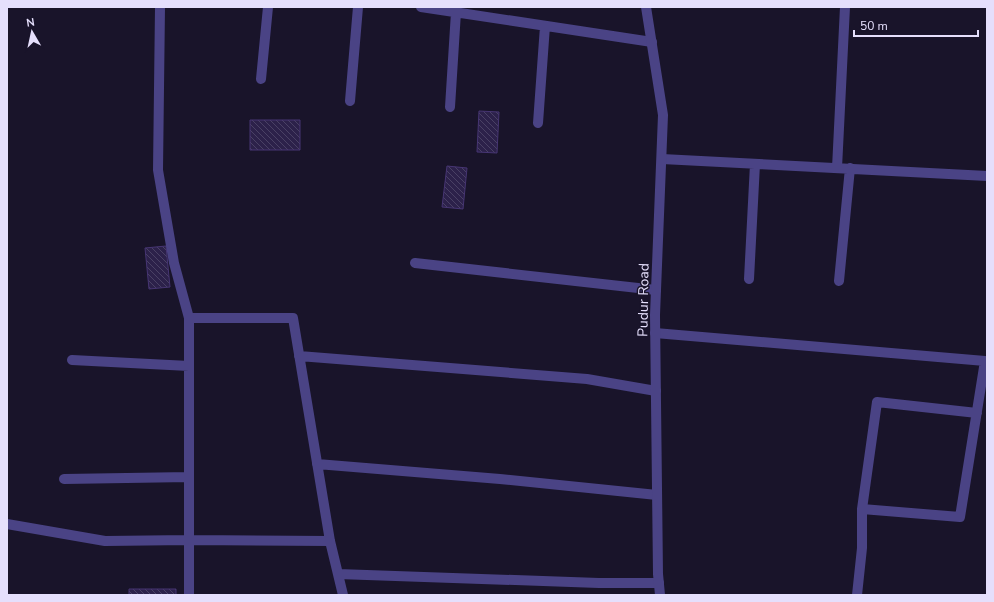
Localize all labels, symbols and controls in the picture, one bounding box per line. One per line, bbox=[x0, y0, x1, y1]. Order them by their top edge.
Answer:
north arrow bbox=[12, 12, 52, 52]
scale bar bbox=[854, 12, 978, 38]
text: N bbox=[25, 15, 36, 31]
text: 50 m bbox=[860, 18, 888, 34]
street label: Pudur Road bbox=[633, 263, 654, 337]

